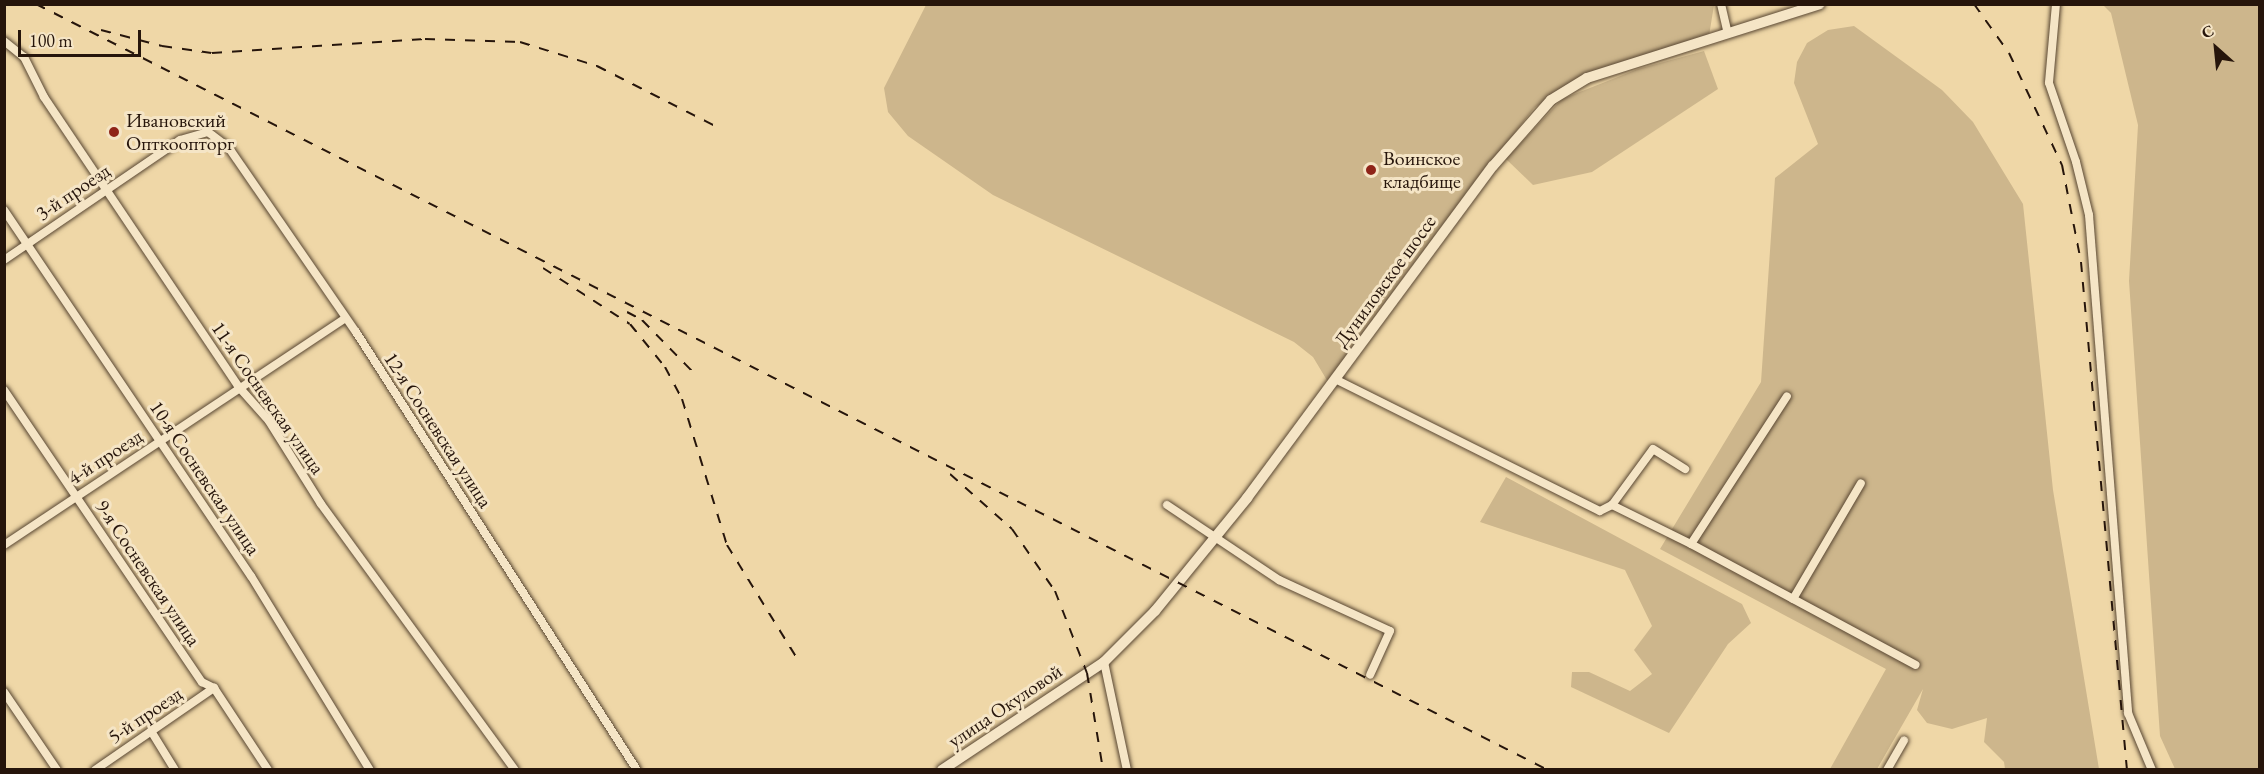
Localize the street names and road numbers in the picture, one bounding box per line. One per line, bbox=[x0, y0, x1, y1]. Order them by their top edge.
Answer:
street label: 3-й проезд bbox=[31, 159, 115, 225]
street label: Дуниловское шоссе bbox=[1329, 210, 1441, 352]
street label: 11-я Сосневская улица bbox=[206, 317, 330, 479]
street label: 12-я Сосневская улица bbox=[379, 348, 497, 512]
street label: 10-я Сосневская улица bbox=[144, 396, 266, 560]
street label: 4-й проезд bbox=[63, 424, 147, 490]
street label: 9-я Сосневская улица bbox=[90, 495, 206, 651]
street label: улица Окуловой bbox=[943, 659, 1067, 753]
street label: 5-й проезд bbox=[103, 682, 187, 748]

